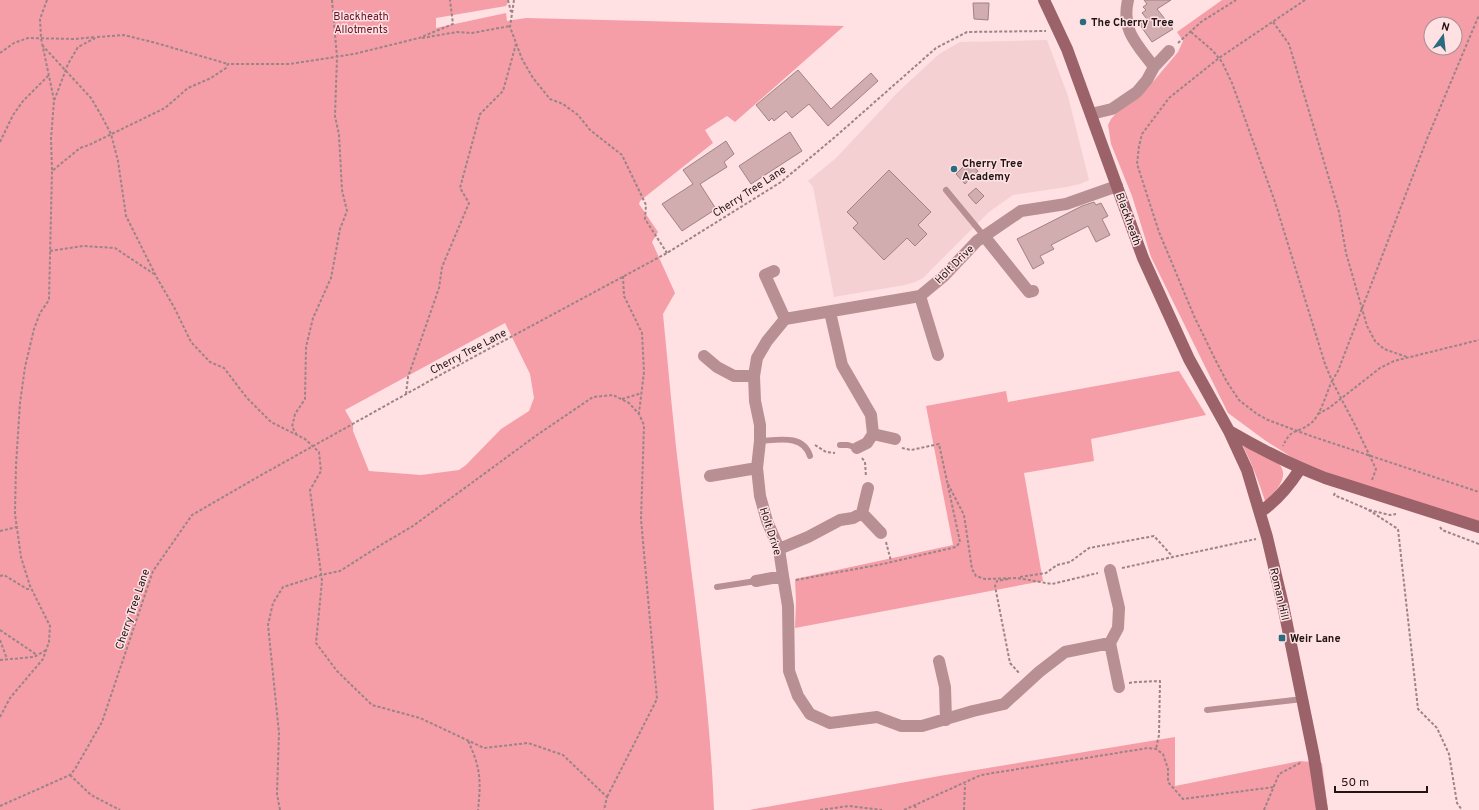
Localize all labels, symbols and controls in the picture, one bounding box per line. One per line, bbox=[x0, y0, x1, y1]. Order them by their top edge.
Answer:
park label: Blackheath Allotments bbox=[333, 10, 389, 37]
place label: The Cherry Tree bbox=[1091, 16, 1174, 30]
north arrow bbox=[1423, 16, 1463, 56]
marker: The Cherry Tree bbox=[1078, 17, 1088, 27]
text: N bbox=[1440, 20, 1451, 35]
place label: Cherry Tree Academy bbox=[962, 157, 1023, 184]
street label: Cherry Tree Lane bbox=[710, 163, 789, 221]
marker: Cherry Tree Academy bbox=[949, 164, 959, 174]
street label: Blackheath bbox=[1112, 191, 1144, 248]
street label: Holt Drive bbox=[932, 242, 977, 287]
street label: Cherry Tree Lane bbox=[428, 326, 509, 378]
street label: Holt Drive bbox=[756, 506, 784, 557]
street label: Cherry Tree Lane bbox=[113, 567, 153, 652]
street label: Roman Hill bbox=[1266, 567, 1292, 622]
place label: Weir Lane bbox=[1290, 632, 1341, 646]
marker: Weir Lane bbox=[1277, 633, 1287, 643]
scale bar bbox=[1335, 768, 1427, 794]
text: 50 m bbox=[1341, 775, 1369, 791]

